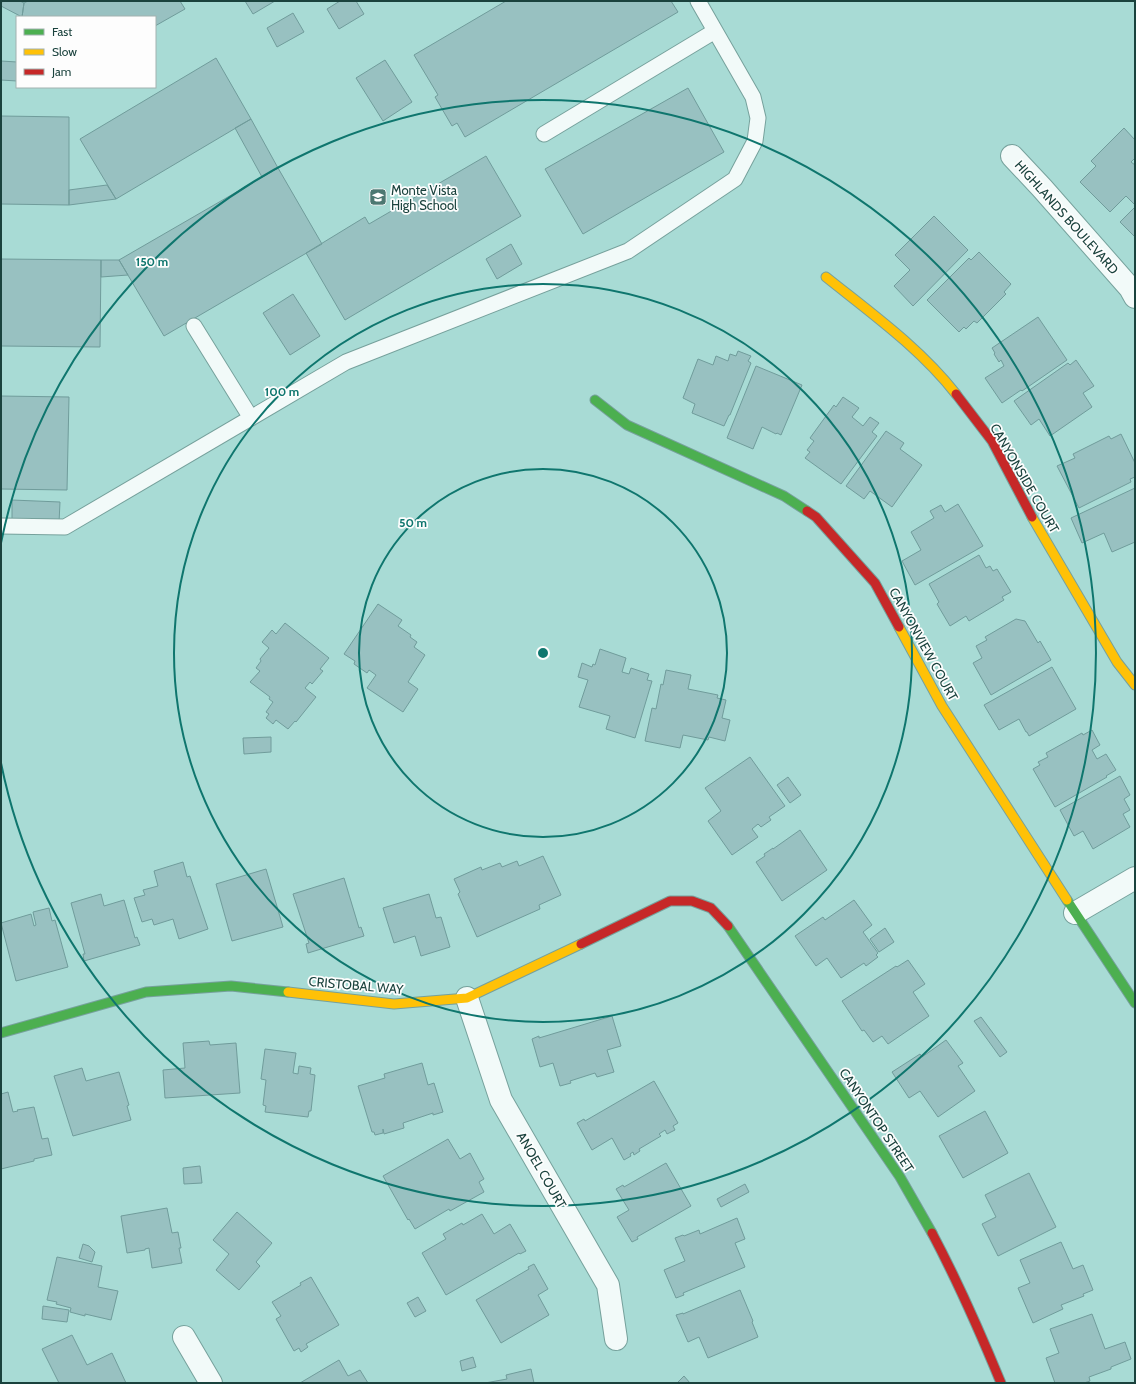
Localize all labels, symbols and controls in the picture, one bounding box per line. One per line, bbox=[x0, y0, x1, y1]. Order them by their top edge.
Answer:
legend bbox=[16, 16, 156, 88]
text: Fast bbox=[52, 24, 72, 39]
text: Slow bbox=[52, 44, 77, 59]
text: Jam bbox=[51, 64, 71, 79]
street label: HIGHLANDS BOULEVARD bbox=[1012, 157, 1122, 277]
place label: Monte Vista High School bbox=[391, 182, 458, 213]
school or university icon: Monte Vista High School bbox=[368, 187, 388, 207]
text: 150 m bbox=[136, 254, 168, 269]
text: 100 m bbox=[265, 384, 299, 399]
street label: CANYONSIDE COURT bbox=[987, 420, 1063, 536]
text: 50 m bbox=[399, 515, 427, 530]
street label: CANYONVIEW COURT bbox=[886, 585, 962, 703]
centre of rings bbox=[536, 646, 550, 660]
street label: CRISTOBAL WAY bbox=[308, 973, 405, 997]
street label: CANYONTOP STREET bbox=[836, 1065, 918, 1175]
street label: ANOEL COURT bbox=[514, 1129, 570, 1211]

